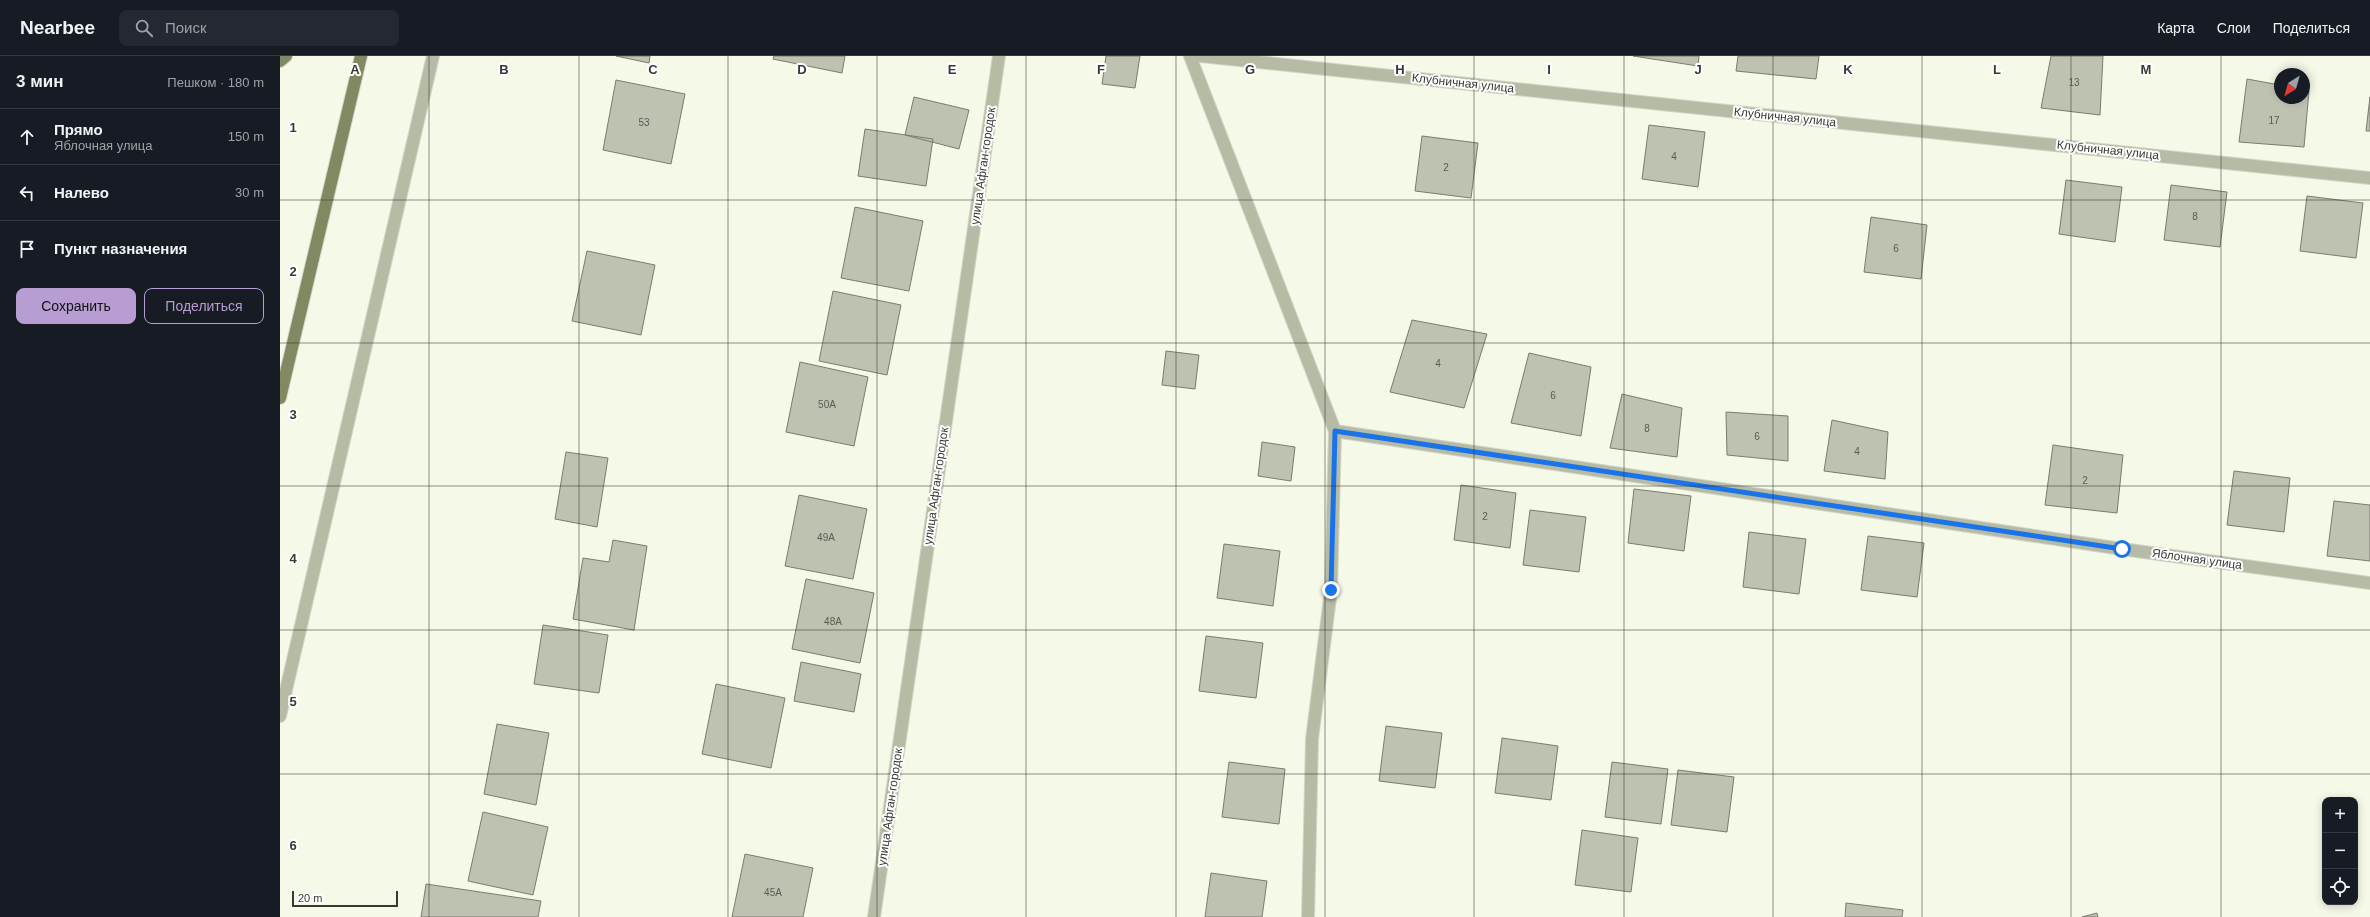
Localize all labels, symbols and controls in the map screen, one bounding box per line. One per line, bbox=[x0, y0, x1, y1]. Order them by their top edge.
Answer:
search box bbox=[119, 10, 399, 46]
text: Nearbee bbox=[20, 17, 95, 38]
icon: search bbox=[133, 17, 155, 39]
text: Поиск bbox=[165, 19, 207, 36]
text: Карта bbox=[2157, 20, 2195, 36]
text: Слои bbox=[2217, 20, 2251, 36]
text: Поделиться bbox=[2273, 20, 2350, 36]
text: A bbox=[350, 62, 360, 77]
text: B bbox=[499, 62, 509, 77]
text: C bbox=[648, 62, 658, 77]
text: D bbox=[797, 62, 807, 77]
text: E bbox=[948, 62, 957, 77]
text: F bbox=[1097, 62, 1105, 77]
text: G bbox=[1245, 62, 1255, 77]
text: H bbox=[1395, 62, 1405, 77]
text: I bbox=[1547, 62, 1551, 77]
text: J bbox=[1694, 62, 1702, 77]
text: K bbox=[1843, 62, 1853, 77]
text: L bbox=[1993, 62, 2001, 77]
text: M bbox=[2141, 62, 2151, 77]
north arrow bbox=[2274, 68, 2310, 104]
street label: Клубничная улица bbox=[1411, 71, 1515, 95]
text: 3 мин bbox=[16, 72, 63, 91]
text: Пешком · 180 m bbox=[167, 75, 264, 90]
house number: 13 bbox=[2068, 77, 2080, 88]
street label: Клубничная улица bbox=[1733, 105, 1837, 129]
street label: улица Афган-городок bbox=[968, 106, 998, 226]
house number: 17 bbox=[2268, 115, 2280, 126]
house number: 53 bbox=[638, 117, 650, 128]
text: 1 bbox=[289, 120, 297, 135]
text: Прямо bbox=[54, 121, 103, 138]
icon: ahead bbox=[16, 126, 38, 148]
text: 150 m bbox=[228, 129, 264, 144]
text: Яблочная улица bbox=[54, 138, 153, 153]
street label: Клубничная улица bbox=[2056, 138, 2160, 162]
house number: 4 bbox=[1671, 151, 1677, 162]
house number: 2 bbox=[1443, 162, 1449, 173]
icon: left bbox=[16, 182, 38, 204]
text: Налево bbox=[54, 184, 109, 201]
text: 30 m bbox=[235, 185, 264, 200]
house number: 8 bbox=[2192, 211, 2198, 222]
icon: arrive bbox=[16, 238, 38, 260]
text: Пункт назначения bbox=[54, 240, 187, 257]
house number: 6 bbox=[1893, 243, 1899, 254]
text: 2 bbox=[289, 264, 297, 279]
button: Сохранить bbox=[16, 288, 136, 324]
button: Поделиться bbox=[144, 288, 264, 324]
house number: 4 bbox=[1435, 358, 1441, 369]
house number: 6 bbox=[1550, 390, 1556, 401]
house number: 50А bbox=[818, 399, 836, 410]
text: 3 bbox=[289, 407, 297, 422]
house number: 8 bbox=[1644, 423, 1650, 434]
street label: улица Афган-городок bbox=[921, 426, 951, 546]
house number: 6 bbox=[1754, 431, 1760, 442]
house number: 4 bbox=[1854, 446, 1860, 457]
house number: 2 bbox=[2082, 475, 2088, 486]
house number: 2 bbox=[1482, 511, 1488, 522]
house number: 49А bbox=[817, 532, 835, 543]
route start bbox=[2113, 540, 2131, 558]
street label: Яблочная улица bbox=[2151, 546, 2243, 572]
text: 4 bbox=[289, 551, 297, 566]
route end bbox=[1322, 581, 1340, 599]
house number: 48А bbox=[824, 616, 842, 627]
text: 5 bbox=[289, 694, 297, 709]
street label: улица Афган-городок bbox=[875, 747, 905, 867]
map controls bbox=[2322, 797, 2358, 905]
button: + bbox=[2322, 797, 2358, 833]
button: − bbox=[2322, 833, 2358, 869]
text: 6 bbox=[289, 838, 297, 853]
button: locate bbox=[2322, 869, 2358, 905]
house number: 45А bbox=[764, 887, 782, 898]
scale bar bbox=[292, 889, 398, 908]
text: 20 m bbox=[298, 892, 322, 904]

